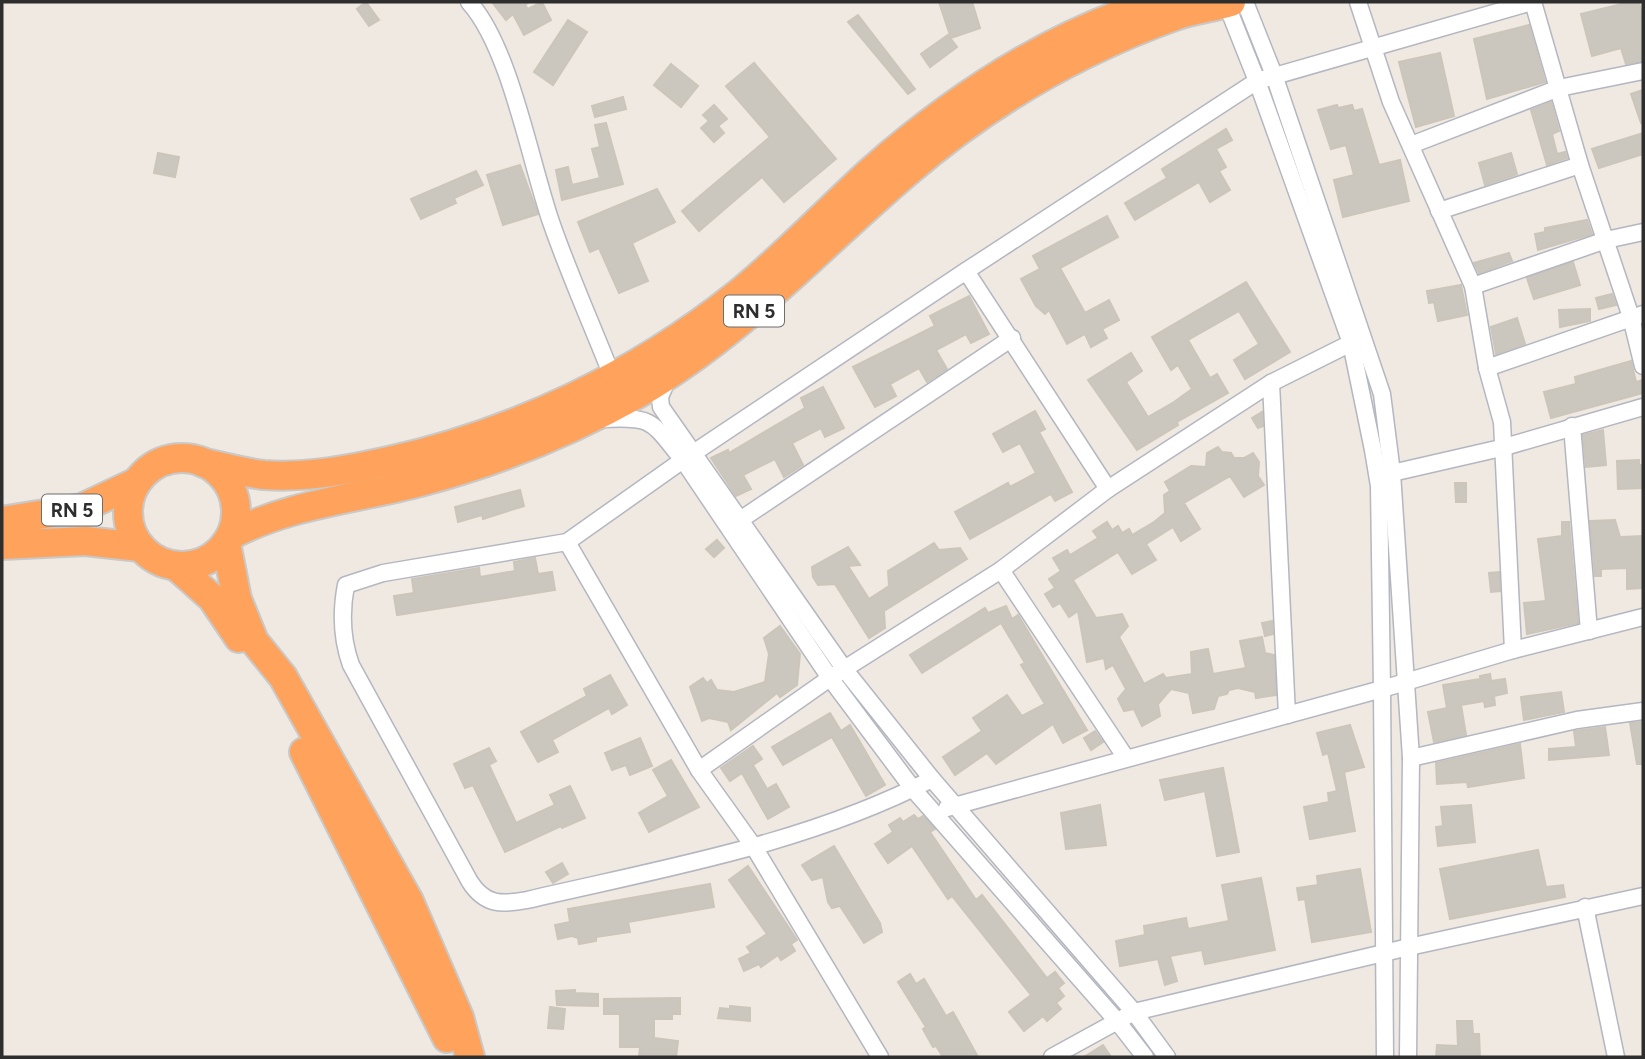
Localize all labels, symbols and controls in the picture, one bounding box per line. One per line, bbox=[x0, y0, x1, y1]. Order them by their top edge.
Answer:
road number: RN 5 bbox=[724, 296, 784, 326]
road number: RN 5 bbox=[42, 495, 102, 526]

